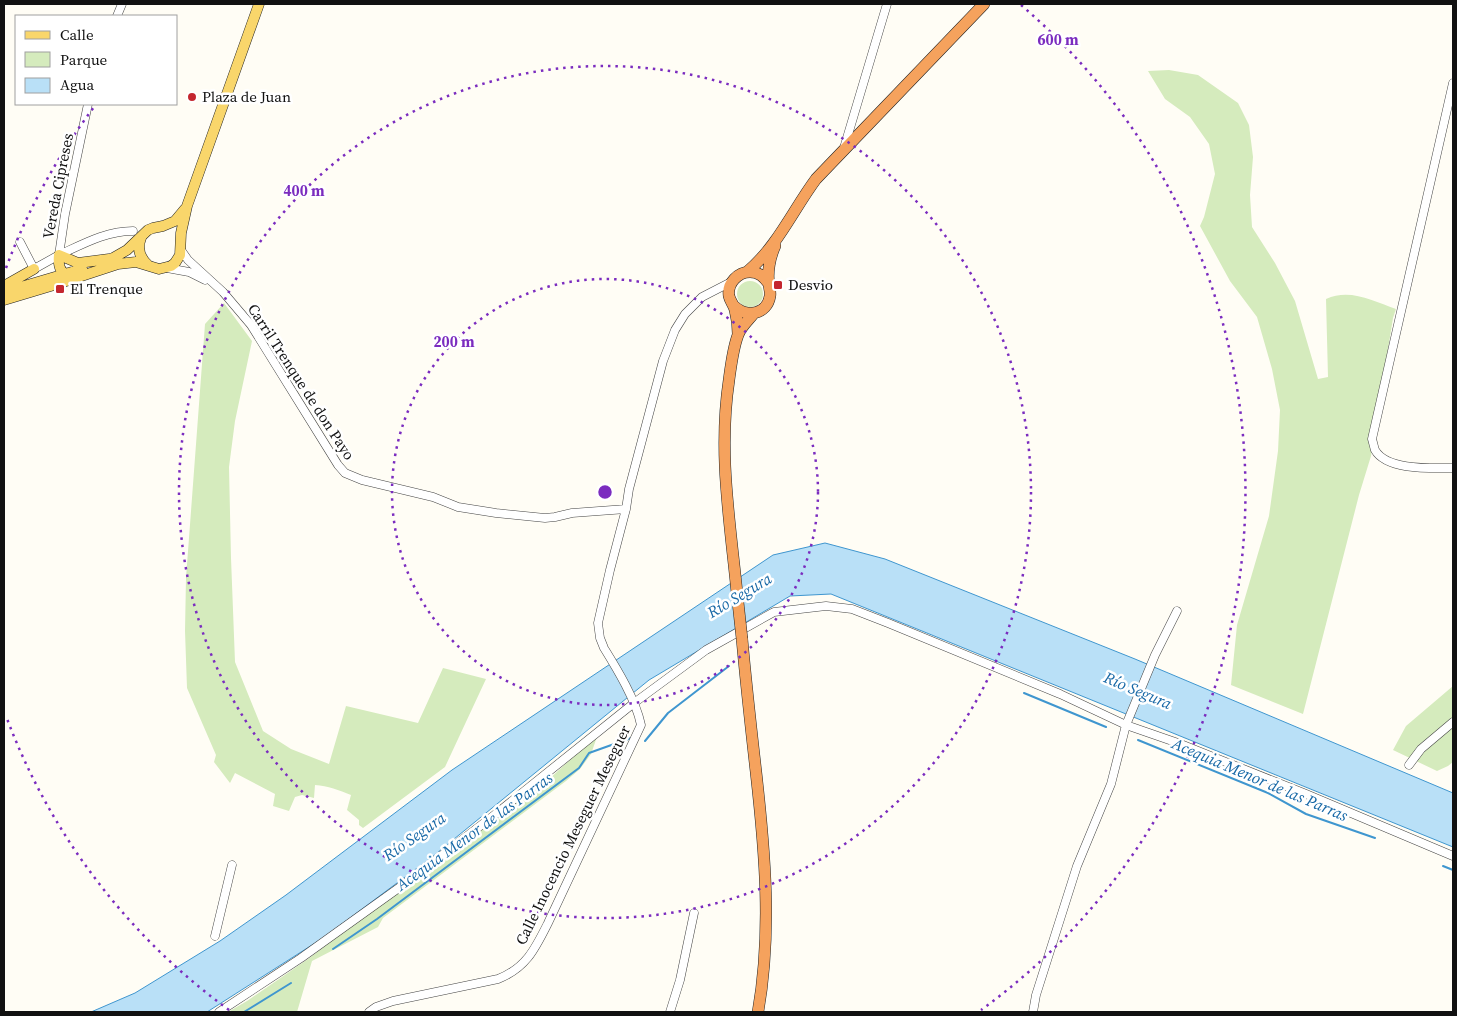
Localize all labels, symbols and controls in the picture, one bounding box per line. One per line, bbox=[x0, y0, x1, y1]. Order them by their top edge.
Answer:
legend bbox=[15, 15, 178, 105]
text: Calle bbox=[60, 24, 94, 45]
text: 600 m bbox=[1037, 29, 1079, 50]
text: Parque bbox=[60, 49, 108, 70]
text: Agua bbox=[60, 74, 94, 95]
place label: Plaza de Juan bbox=[202, 86, 291, 107]
marker: Plaza de Juan bbox=[186, 91, 198, 103]
street label: Vereda Cipreses bbox=[37, 131, 78, 240]
text: 400 m bbox=[283, 180, 325, 201]
place label: Desvio bbox=[788, 274, 833, 295]
place label: El Trenque bbox=[70, 278, 143, 299]
marker: Desvio bbox=[772, 279, 784, 291]
marker: El Trenque bbox=[54, 283, 66, 295]
street label: Carril Trenque de don Payo bbox=[243, 300, 360, 464]
text: 200 m bbox=[433, 331, 475, 352]
centre of rings bbox=[596, 483, 614, 501]
water label: Río Segura bbox=[702, 567, 776, 623]
water label: Río Segura bbox=[1100, 665, 1176, 714]
street label: Calle Inocencio Meseguer Meseguer bbox=[510, 721, 635, 948]
water label: Acequia Menor de las Parras bbox=[1168, 732, 1351, 826]
water label: Acequia Menor de las Parras bbox=[390, 766, 557, 896]
water label: Río Segura bbox=[378, 806, 450, 866]

